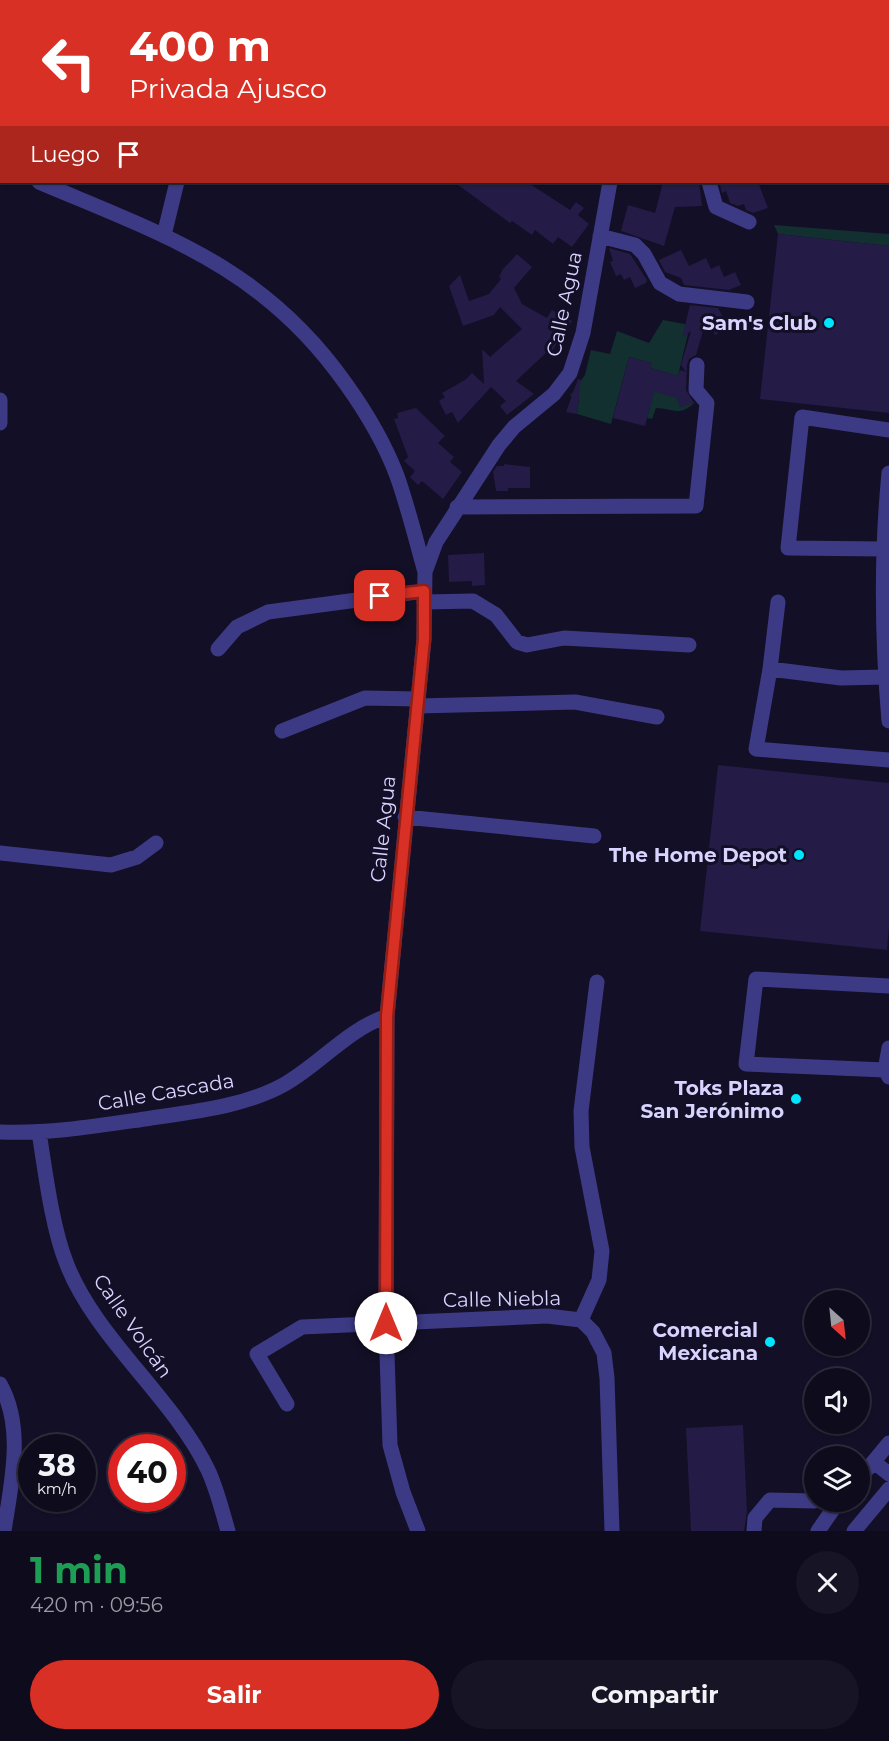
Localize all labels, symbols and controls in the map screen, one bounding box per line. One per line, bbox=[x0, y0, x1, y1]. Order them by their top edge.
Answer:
text: 400 m bbox=[129, 20, 271, 72]
icon: left bbox=[30, 24, 108, 102]
text: Privada Ajusco bbox=[129, 72, 327, 105]
icon: arrive bbox=[112, 138, 145, 171]
text: Luego bbox=[30, 141, 100, 168]
street label: Calle Agua bbox=[541, 249, 587, 359]
place label: Sam's Club bbox=[702, 311, 817, 335]
marker: Sam's Club bbox=[822, 316, 836, 330]
pin bbox=[354, 570, 405, 621]
icon: arrive bbox=[363, 579, 396, 612]
street label: Calle Agua bbox=[365, 774, 401, 884]
place label: The Home Depot bbox=[609, 843, 787, 867]
marker: The Home Depot bbox=[792, 848, 806, 862]
street label: Calle Cascada bbox=[96, 1068, 236, 1116]
place label: Toks Plaza San Jerónimo bbox=[640, 1076, 784, 1123]
marker: Toks Plaza San Jerónimo bbox=[789, 1092, 803, 1106]
street label: Calle Volcán bbox=[88, 1269, 178, 1383]
street label: Calle Niebla bbox=[443, 1286, 561, 1312]
north arrow bbox=[804, 1290, 870, 1356]
map controls bbox=[804, 1290, 870, 1512]
position arrow bbox=[354, 1291, 418, 1355]
place label: Comercial Mexicana bbox=[653, 1318, 758, 1365]
marker: Comercial Mexicana bbox=[763, 1335, 777, 1349]
button: sound bbox=[804, 1368, 870, 1434]
speed limit sign: 40 bbox=[108, 1434, 186, 1512]
button: layers bbox=[804, 1446, 870, 1512]
text: 38 bbox=[38, 1447, 76, 1484]
text: km/h bbox=[37, 1479, 77, 1498]
text: 1 min bbox=[30, 1548, 128, 1592]
button: close bbox=[796, 1551, 859, 1614]
text: 420 m · 09:56 bbox=[30, 1593, 163, 1617]
button: Salir bbox=[30, 1660, 439, 1729]
button: Compartir bbox=[451, 1660, 859, 1729]

